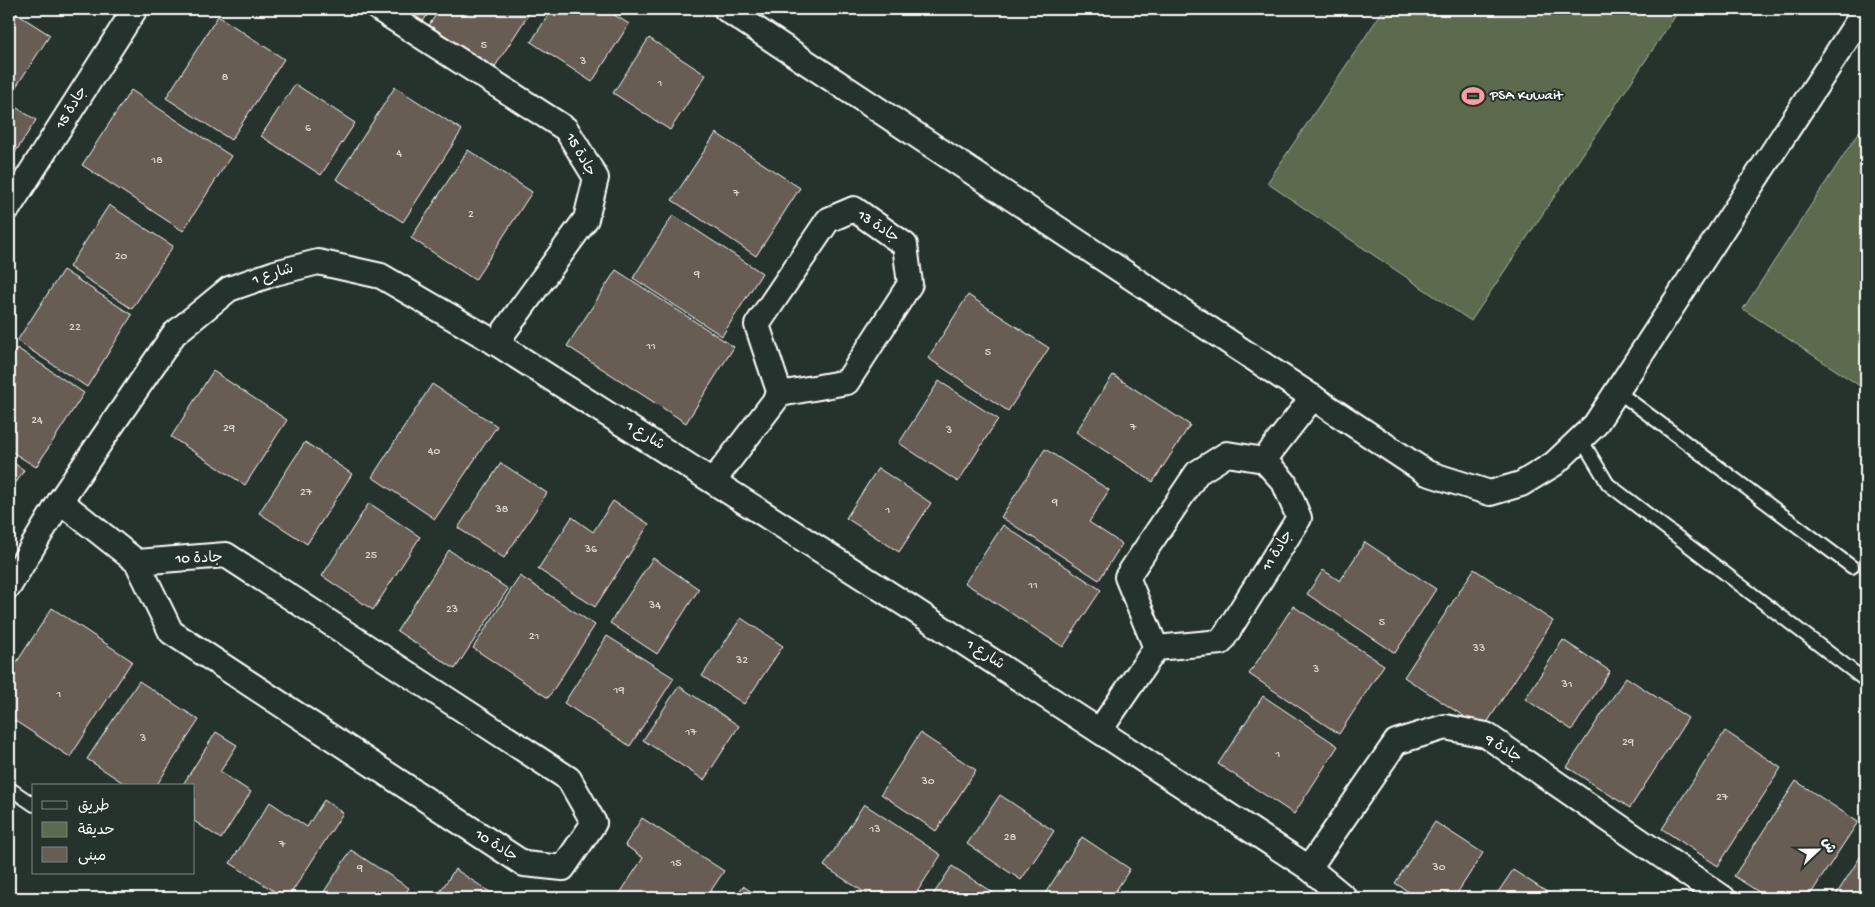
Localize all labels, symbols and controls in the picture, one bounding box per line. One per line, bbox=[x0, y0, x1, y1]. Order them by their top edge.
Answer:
house number: 5 bbox=[481, 39, 487, 53]
house number: 3 bbox=[579, 55, 586, 69]
house number: 8 bbox=[222, 71, 229, 85]
house number: 1 bbox=[657, 77, 663, 91]
street label: جادة 15 bbox=[51, 83, 92, 133]
sports icon: PSA Kuwait bbox=[1460, 83, 1486, 109]
place label: PSA Kuwait bbox=[1489, 87, 1564, 105]
house number: 6 bbox=[305, 122, 312, 136]
street label: جادة 15 bbox=[560, 129, 599, 180]
house number: 4 bbox=[396, 147, 402, 161]
house number: 18 bbox=[150, 154, 163, 168]
house number: 7 bbox=[732, 187, 740, 201]
street label: جادة 13 bbox=[853, 206, 902, 247]
house number: 2 bbox=[468, 208, 474, 222]
house number: 20 bbox=[115, 250, 128, 264]
street label: شارع 1 bbox=[249, 260, 296, 290]
house number: 9 bbox=[693, 268, 700, 282]
house number: 22 bbox=[69, 321, 81, 335]
house number: 11 bbox=[645, 340, 656, 354]
house number: 5 bbox=[985, 346, 991, 360]
house number: 24 bbox=[31, 414, 43, 428]
street label: شارع 1 bbox=[622, 417, 668, 455]
house number: 7 bbox=[1129, 421, 1137, 435]
house number: 29 bbox=[223, 422, 235, 436]
house number: 3 bbox=[945, 424, 952, 438]
house number: 40 bbox=[428, 445, 440, 459]
house number: 27 bbox=[300, 486, 313, 500]
house number: 9 bbox=[1051, 496, 1058, 510]
house number: 38 bbox=[495, 503, 509, 517]
house number: 1 bbox=[885, 504, 891, 518]
street label: جادة 11 bbox=[1258, 527, 1298, 576]
house number: 36 bbox=[584, 543, 598, 557]
street label: جادة 10 bbox=[174, 549, 223, 569]
house number: 25 bbox=[365, 549, 377, 563]
house number: 11 bbox=[1027, 579, 1038, 593]
house number: 34 bbox=[648, 599, 661, 613]
house number: 23 bbox=[446, 603, 458, 617]
house number: 5 bbox=[1379, 616, 1385, 630]
house number: 21 bbox=[529, 630, 540, 644]
street label: شارع 1 bbox=[962, 635, 1008, 674]
house number: 33 bbox=[1472, 642, 1485, 656]
house number: 32 bbox=[735, 654, 748, 668]
house number: 3 bbox=[1312, 663, 1319, 677]
house number: 31 bbox=[1560, 678, 1573, 692]
house number: 19 bbox=[613, 684, 624, 698]
house number: 1 bbox=[56, 688, 62, 702]
house number: 17 bbox=[684, 726, 697, 740]
street label: جادة 9 bbox=[1480, 730, 1525, 767]
house number: 3 bbox=[139, 732, 146, 746]
house number: 29 bbox=[1622, 736, 1634, 750]
house number: 1 bbox=[1275, 748, 1281, 762]
house number: 30 bbox=[920, 775, 935, 789]
legend bbox=[32, 784, 195, 874]
house number: 27 bbox=[1716, 791, 1729, 805]
text: طريق bbox=[78, 798, 110, 816]
text: حديقة bbox=[78, 822, 115, 840]
house number: 13 bbox=[868, 823, 881, 837]
north arrow bbox=[1792, 824, 1842, 874]
street label: جادة 10 bbox=[470, 825, 521, 866]
house number: 28 bbox=[1004, 831, 1017, 845]
text: ش bbox=[1817, 836, 1839, 856]
house number: 7 bbox=[278, 838, 286, 852]
text: مبنى bbox=[78, 848, 106, 866]
house number: 15 bbox=[669, 857, 682, 871]
house number: 30 bbox=[1431, 861, 1446, 875]
house number: 9 bbox=[356, 862, 363, 876]

